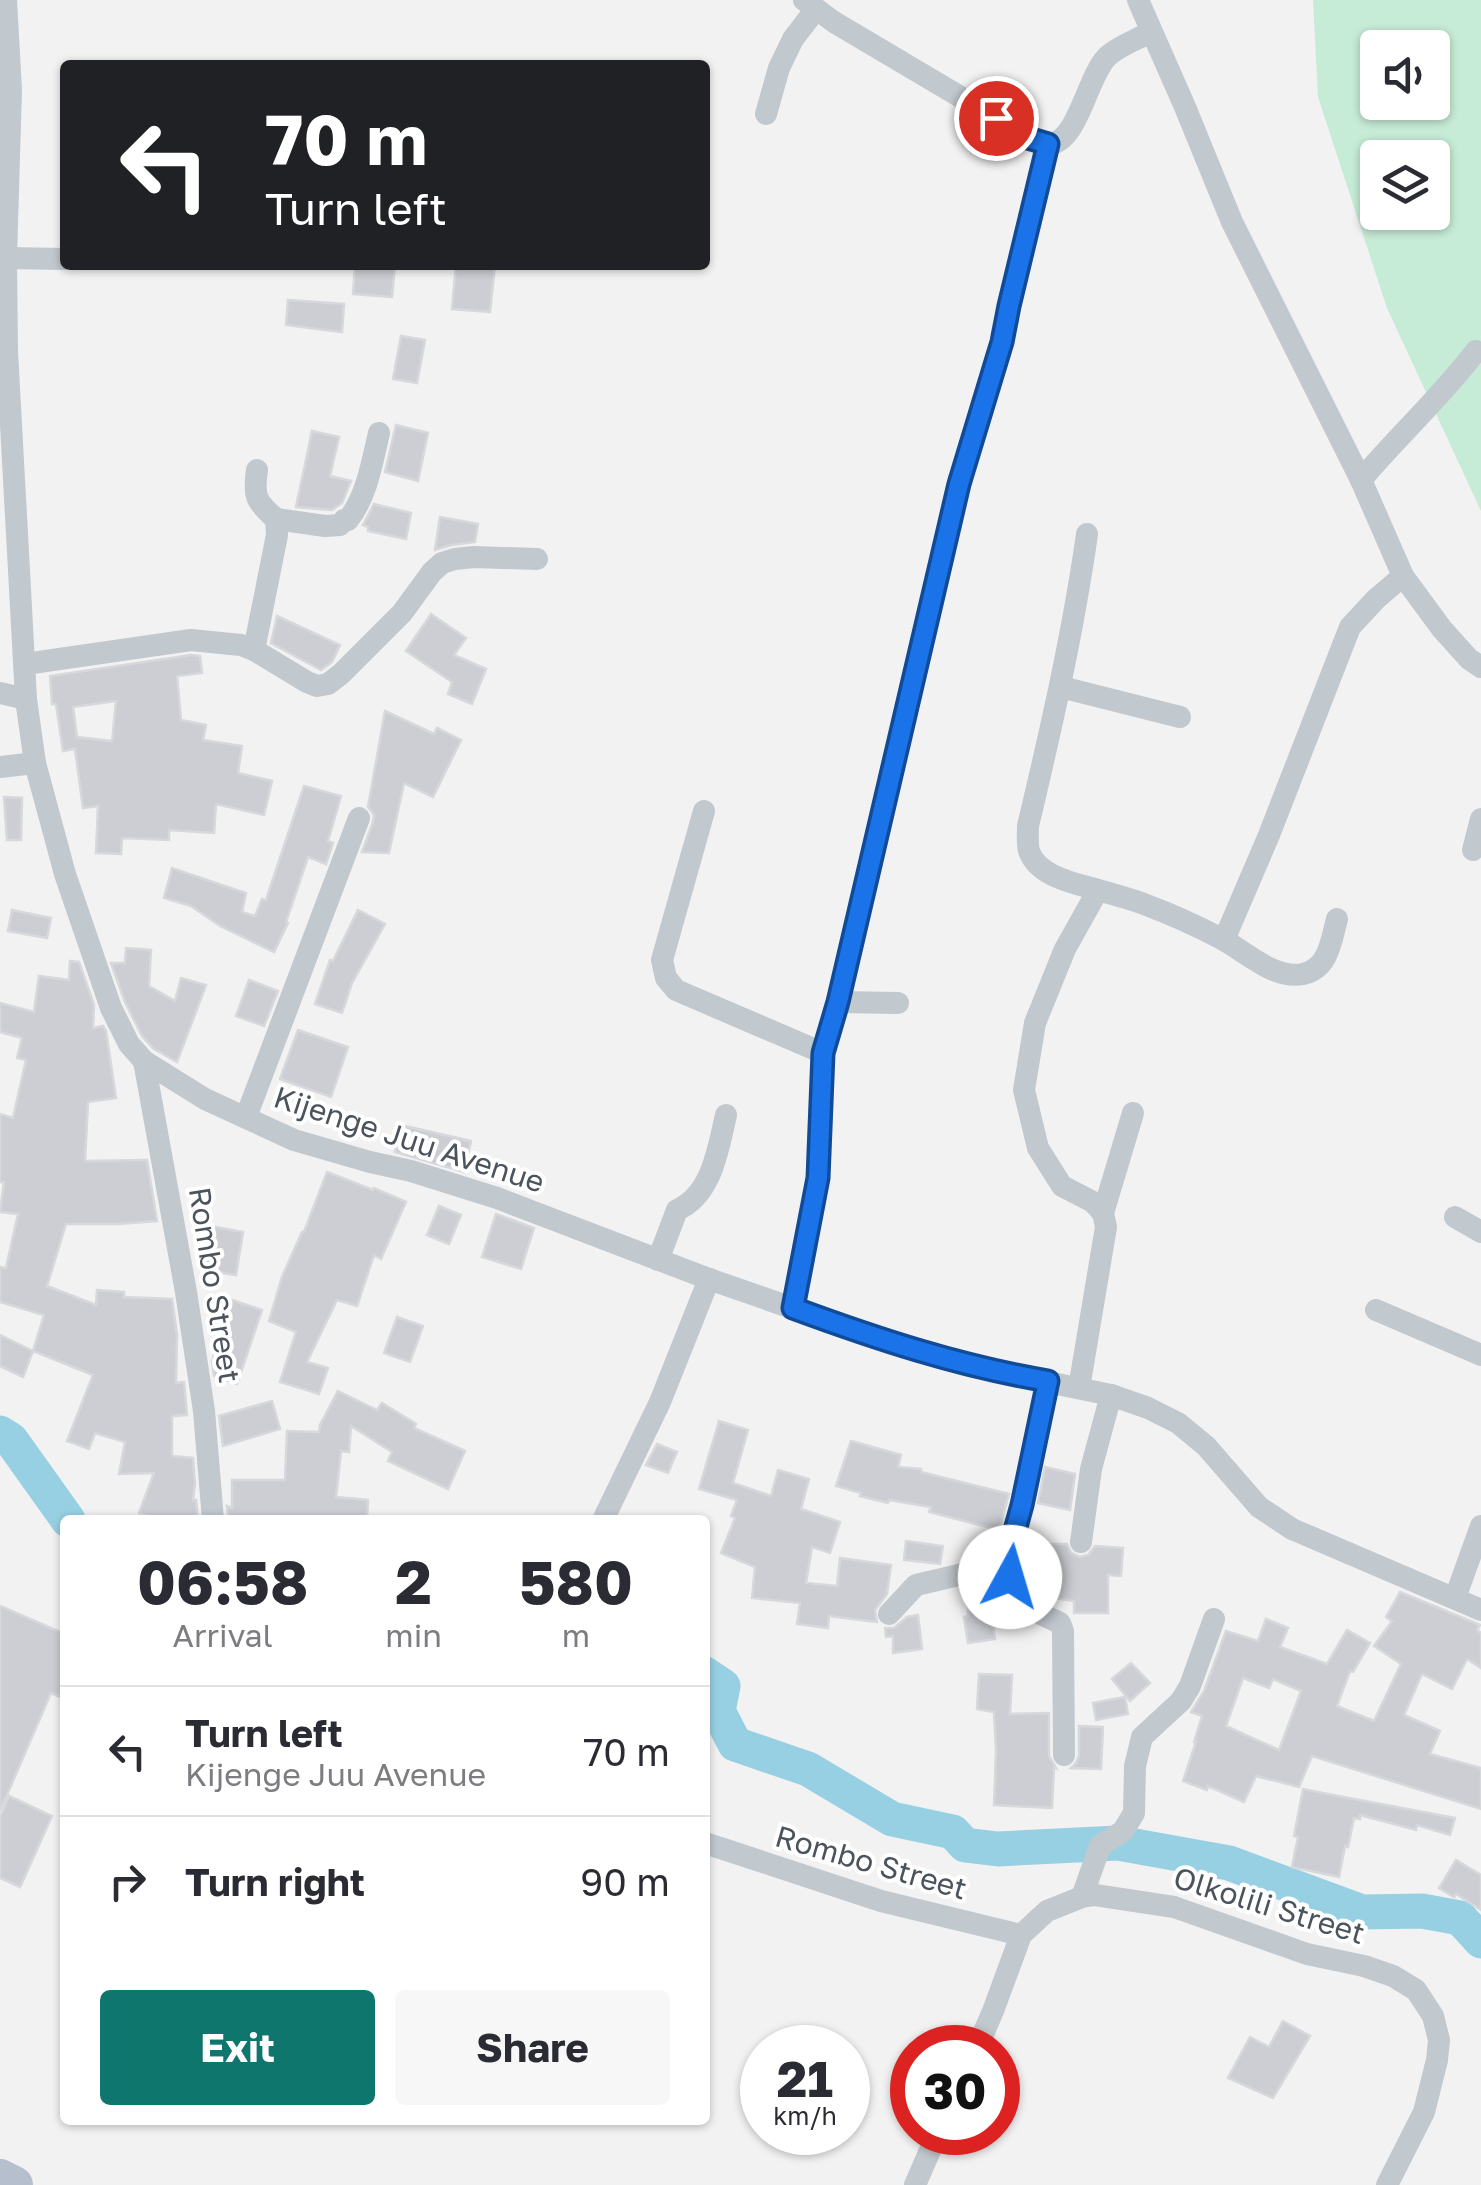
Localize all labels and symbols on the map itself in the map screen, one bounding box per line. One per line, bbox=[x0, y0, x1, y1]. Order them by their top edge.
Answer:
pin bbox=[954, 76, 1039, 161]
street label: Kijenge Juu Avenue bbox=[269, 1078, 549, 1200]
street label: Rombo Street bbox=[182, 1185, 248, 1385]
position arrow bbox=[958, 1525, 1062, 1629]
street label: Rombo Street bbox=[771, 1818, 971, 1907]
street label: Olkolili Street bbox=[1169, 1859, 1369, 1951]
speed limit sign: 30 bbox=[890, 2025, 1020, 2155]

